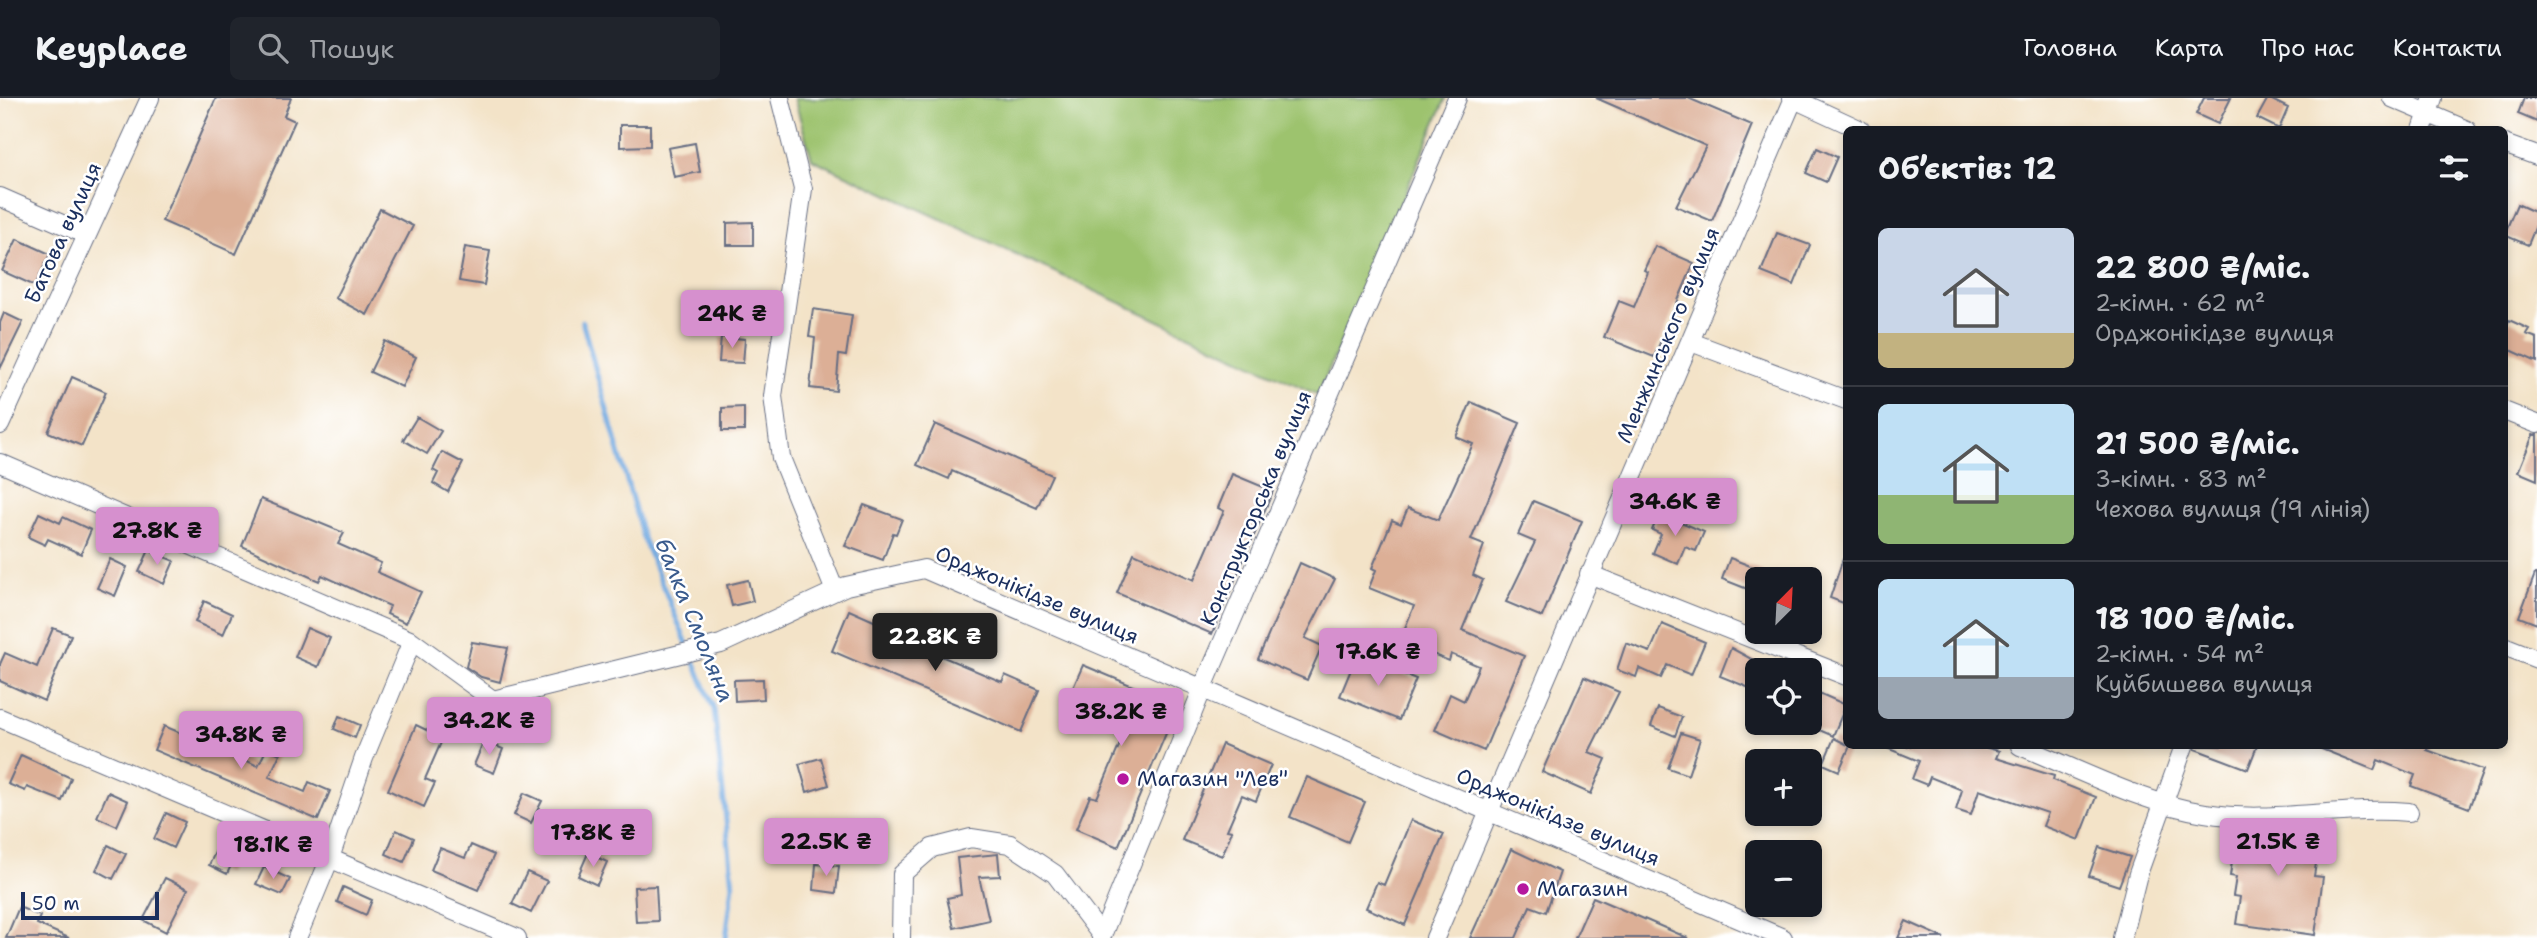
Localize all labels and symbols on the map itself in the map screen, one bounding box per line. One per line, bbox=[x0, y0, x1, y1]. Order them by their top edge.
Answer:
street label: Батова вулиця bbox=[18, 158, 108, 308]
street label: Менжинського вулиця bbox=[1610, 223, 1726, 447]
pin: 24K ₴ bbox=[683, 290, 781, 350]
street label: Конструкторська вулиця bbox=[1194, 386, 1318, 630]
pin: 34.6K ₴ bbox=[1610, 478, 1740, 538]
pin: 27.8K ₴ bbox=[92, 508, 222, 567]
water label: балка Смоляна bbox=[648, 533, 742, 707]
street label: Орджонікідзе вулиця bbox=[931, 539, 1143, 651]
north arrow bbox=[1745, 567, 1822, 644]
pin: 22.8K ₴ bbox=[870, 614, 1000, 673]
pin: 17.6K ₴ bbox=[1313, 628, 1443, 688]
pin: 38.2K ₴ bbox=[1056, 688, 1186, 748]
pin: 34.2K ₴ bbox=[424, 698, 554, 757]
pin: 34.8K ₴ bbox=[176, 712, 306, 771]
street label: Орджонікідзе вулиця bbox=[1452, 761, 1664, 873]
place label: Магазин "Лев" bbox=[1137, 765, 1288, 793]
marker: Магазин "Лев" bbox=[1115, 771, 1131, 787]
pin: 17.8K ₴ bbox=[528, 810, 658, 869]
pin: 22.5K ₴ bbox=[761, 818, 891, 878]
pin: 21.5K ₴ bbox=[2213, 818, 2343, 878]
pin: 18.1K ₴ bbox=[208, 822, 338, 881]
place label: Магазин bbox=[1537, 875, 1628, 903]
marker: Магазин bbox=[1515, 881, 1531, 897]
scale bar bbox=[21, 889, 159, 921]

